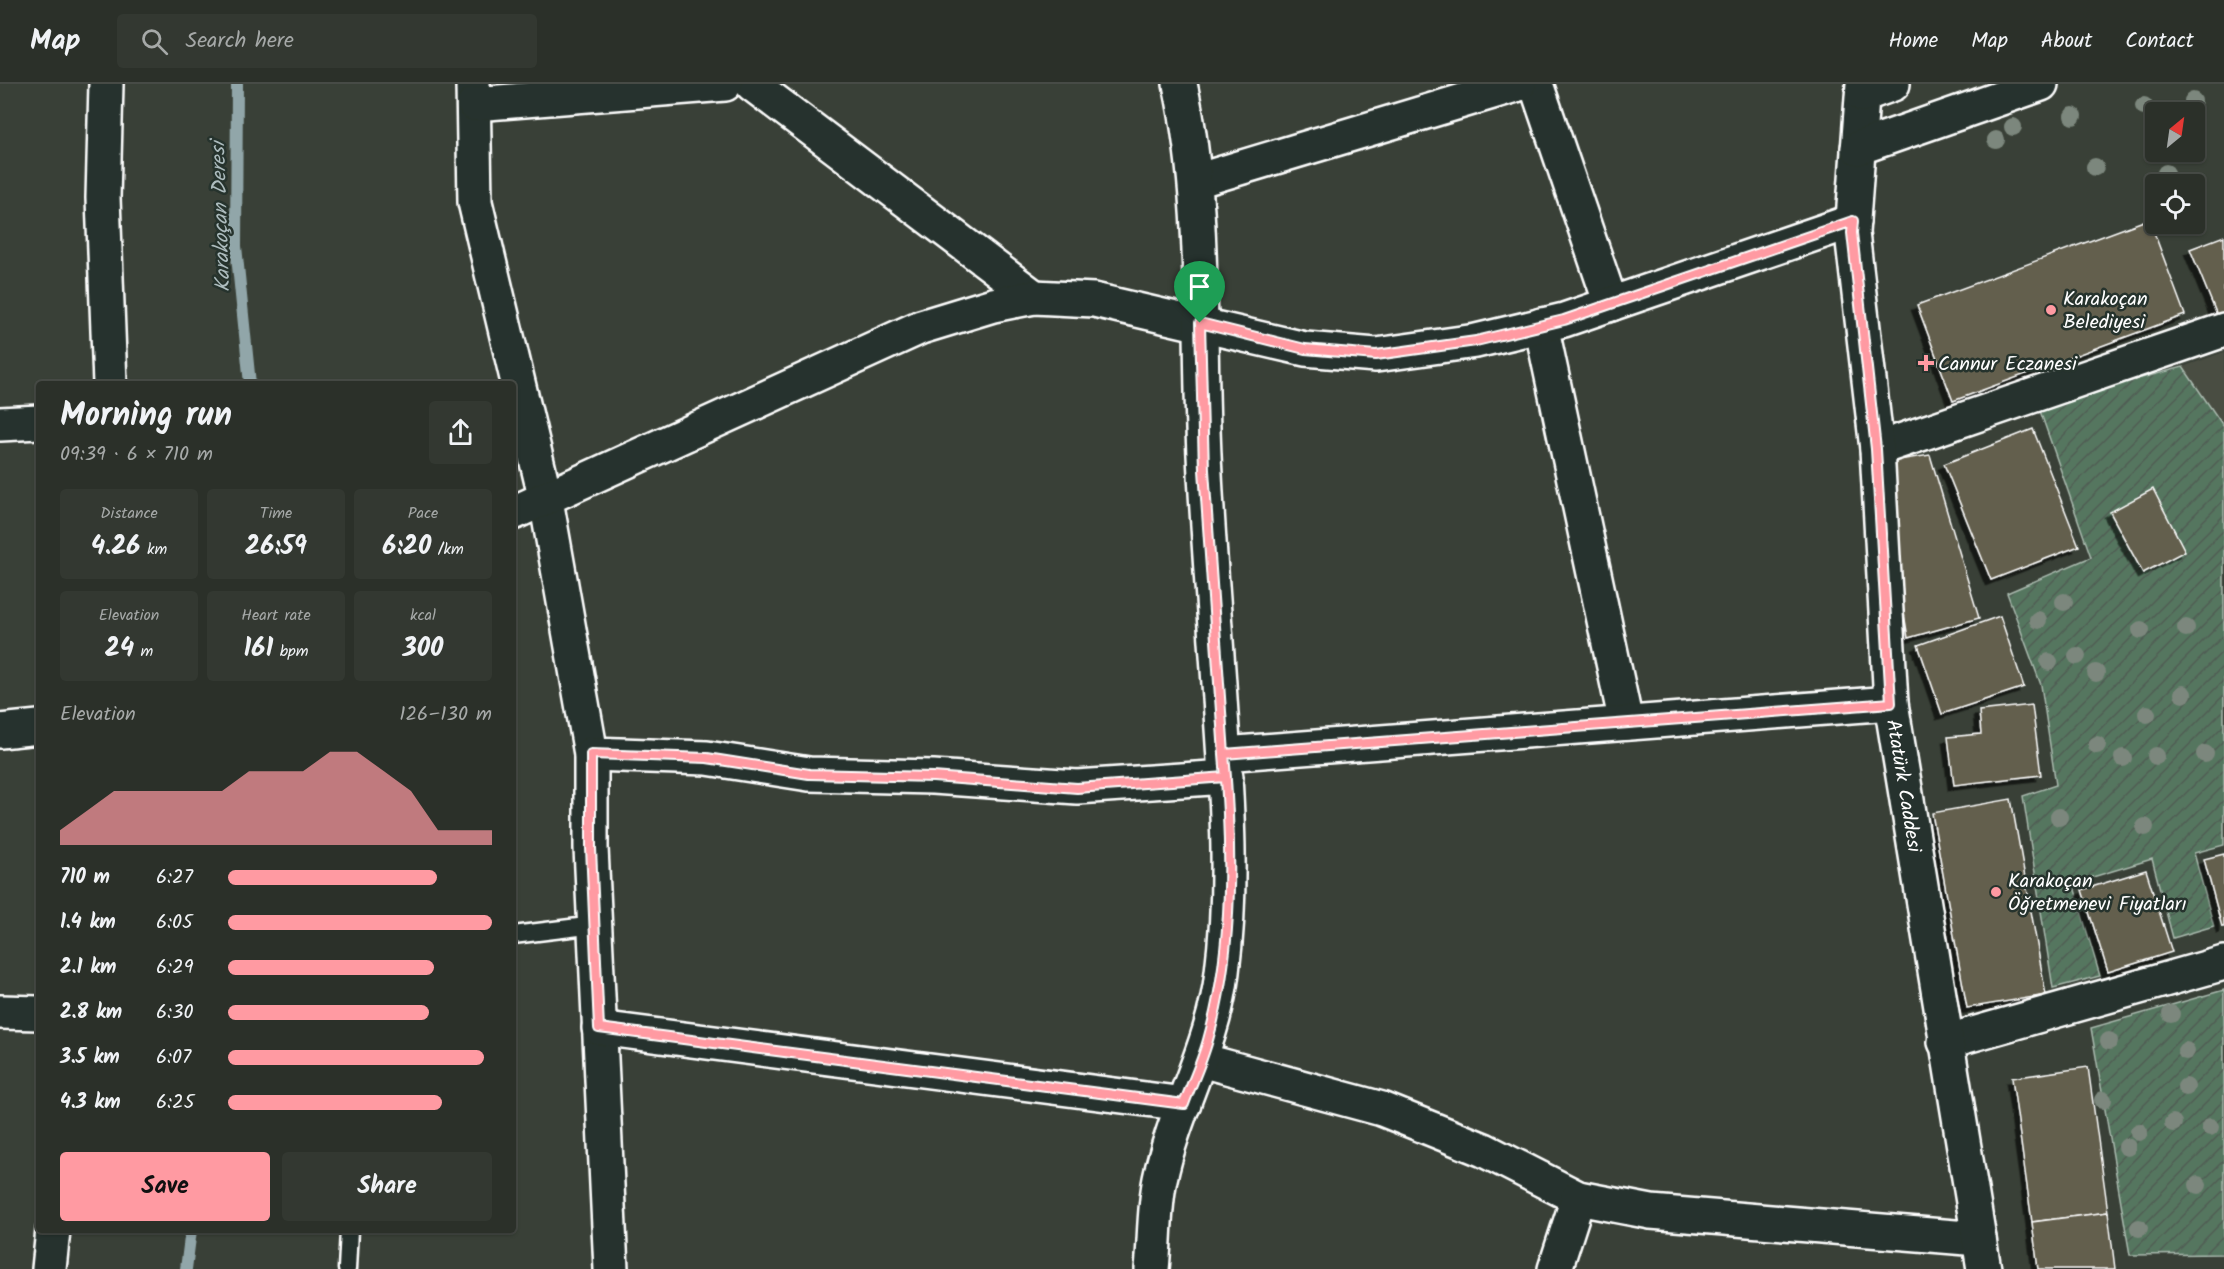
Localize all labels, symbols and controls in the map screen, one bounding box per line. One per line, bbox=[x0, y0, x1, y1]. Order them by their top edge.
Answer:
search box bbox=[117, 14, 537, 68]
text: Map bbox=[30, 19, 81, 64]
text: Search here bbox=[186, 24, 294, 59]
icon: search bbox=[138, 25, 171, 58]
text: Home bbox=[1889, 25, 1938, 58]
text: Map bbox=[1971, 25, 2008, 58]
text: About bbox=[2041, 25, 2092, 58]
text: Contact bbox=[2125, 25, 2194, 58]
north arrow bbox=[2145, 102, 2205, 162]
map controls bbox=[2145, 102, 2205, 234]
water label: Karakoçan Deresi bbox=[202, 137, 241, 293]
button: locate bbox=[2145, 174, 2205, 234]
pin bbox=[1174, 261, 1225, 323]
icon: arrive bbox=[1183, 270, 1216, 303]
place label: Karakoçan Belediyesi bbox=[2063, 284, 2148, 339]
marker: Karakoçan Belediyesi bbox=[2044, 303, 2058, 317]
place label: Cannur Eczanesi bbox=[1938, 349, 2078, 381]
marker: Cannur Eczanesi bbox=[1919, 356, 1933, 370]
text: Morning run bbox=[60, 390, 232, 443]
button: share bbox=[429, 401, 492, 464]
text: 09:39 · 6 × 710 m bbox=[60, 439, 213, 471]
text: Distance bbox=[100, 501, 158, 526]
text: Time bbox=[260, 501, 292, 526]
text: Pace bbox=[408, 501, 438, 526]
text: 4.26 bbox=[91, 526, 140, 568]
text: 26:59 bbox=[245, 526, 307, 568]
text: 6:20 bbox=[382, 526, 431, 568]
text: km bbox=[140, 537, 167, 562]
text: /km bbox=[431, 537, 464, 562]
text: Elevation bbox=[99, 603, 159, 628]
text: Heart rate bbox=[241, 603, 311, 628]
text: kcal bbox=[410, 603, 436, 628]
text: 24 bbox=[105, 628, 134, 670]
text: 161 bbox=[244, 628, 273, 670]
text: 300 bbox=[403, 628, 443, 670]
text: m bbox=[134, 639, 153, 664]
text: bpm bbox=[273, 639, 309, 664]
text: Elevation bbox=[60, 699, 136, 731]
text: 126–130 m bbox=[399, 699, 492, 731]
street label: Atatürk Caddesi bbox=[1876, 717, 1929, 856]
text: 710 m bbox=[60, 862, 110, 894]
text: 6:27 bbox=[156, 862, 193, 894]
place label: Karakoçan Öğretmenevi Fiyatları bbox=[2008, 866, 2187, 921]
marker: Karakoçan Öğretmenevi Fiyatları bbox=[1989, 885, 2003, 899]
text: 1.4 km bbox=[60, 907, 116, 939]
text: 6:05 bbox=[156, 907, 193, 939]
text: 2.1 km bbox=[60, 952, 116, 984]
text: 6:29 bbox=[156, 952, 193, 984]
text: 2.8 km bbox=[60, 997, 122, 1029]
text: 6:30 bbox=[156, 997, 193, 1029]
text: 3.5 km bbox=[60, 1042, 120, 1074]
text: 6:07 bbox=[156, 1042, 191, 1074]
text: 4.3 km bbox=[60, 1087, 121, 1119]
text: 6:25 bbox=[156, 1087, 194, 1119]
button: Save bbox=[60, 1152, 270, 1221]
button: Share bbox=[282, 1152, 492, 1221]

